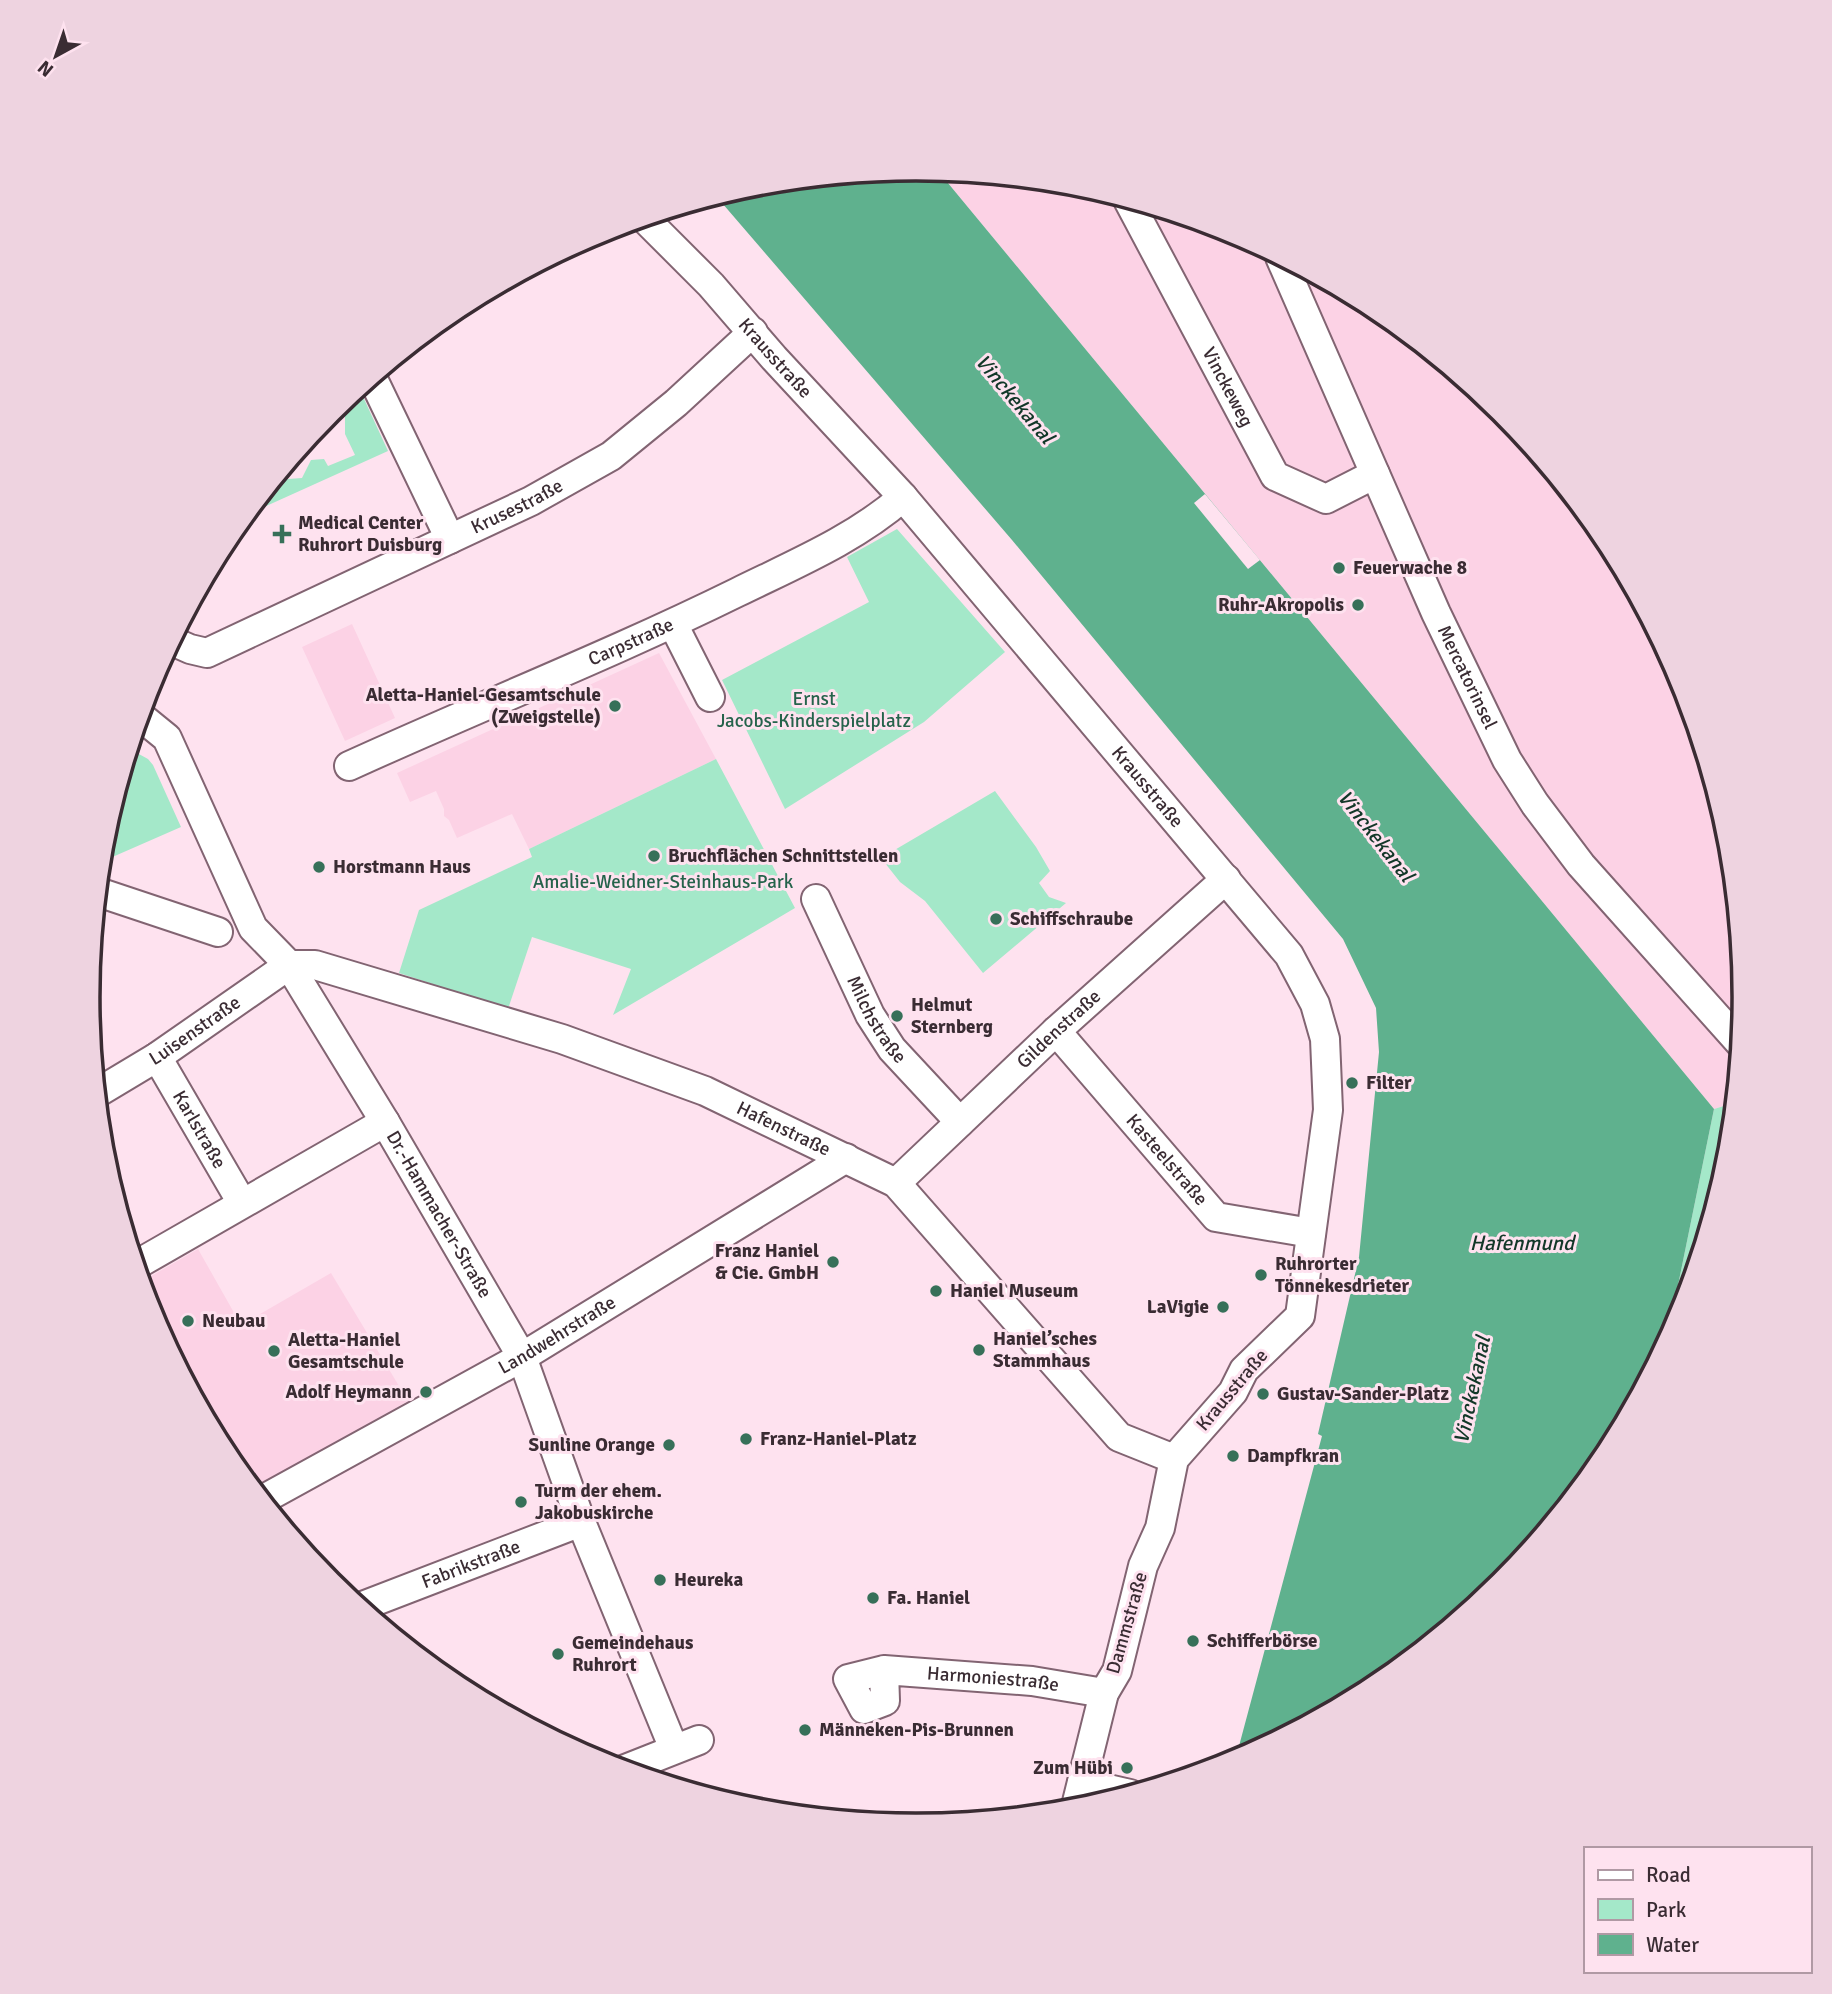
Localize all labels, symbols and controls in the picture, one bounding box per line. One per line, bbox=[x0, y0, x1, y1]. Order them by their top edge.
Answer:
north arrow bbox=[21, 21, 91, 91]
text: N bbox=[33, 55, 58, 82]
street label: Krausstraße bbox=[733, 313, 817, 403]
street label: Vinckeweg bbox=[1197, 343, 1259, 431]
water label: Vinckekanal bbox=[970, 349, 1061, 451]
street label: Krusestraße bbox=[467, 474, 567, 539]
place label: Medical Center Ruhrort Duisburg bbox=[298, 511, 442, 557]
marker: Medical Center Ruhrort Duisburg bbox=[272, 524, 292, 544]
place label: Feuerwache 8 bbox=[1353, 556, 1467, 580]
marker: Feuerwache 8 bbox=[1331, 560, 1347, 576]
place label: Ruhr-Akropolis bbox=[1218, 593, 1344, 617]
marker: Ruhr-Akropolis bbox=[1350, 597, 1366, 613]
street label: Carpstraße bbox=[585, 612, 677, 672]
street label: Mercatorinsel bbox=[1432, 621, 1502, 733]
place label: Aletta-Haniel-Gesamtschule (Zweigstelle) bbox=[366, 683, 601, 729]
park label: Ernst Jacobs-Kinderspielplatz bbox=[717, 687, 911, 733]
marker: Aletta-Haniel-Gesamtschule (Zweigstelle) bbox=[607, 698, 623, 714]
street label: Krausstraße bbox=[1106, 741, 1189, 833]
water label: Vinckekanal bbox=[1332, 785, 1421, 888]
place label: Bruchflächen Schnittstellen bbox=[668, 844, 898, 868]
marker: Bruchflächen Schnittstellen bbox=[646, 848, 662, 864]
place label: Horstmann Haus bbox=[333, 855, 471, 879]
marker: Horstmann Haus bbox=[311, 859, 327, 875]
park label: Amalie-Weidner-Steinhaus-Park bbox=[533, 870, 794, 894]
place label: Schiffschraube bbox=[1010, 907, 1133, 931]
marker: Schiffschraube bbox=[988, 911, 1004, 927]
street label: Milchstraße bbox=[841, 972, 911, 1069]
street label: Gildenstraße bbox=[1012, 985, 1106, 1074]
street label: Luisenstraße bbox=[145, 991, 245, 1071]
place label: Helmut Sternberg bbox=[911, 993, 993, 1039]
marker: Helmut Sternberg bbox=[889, 1008, 905, 1024]
place label: Filter bbox=[1366, 1071, 1412, 1095]
marker: Filter bbox=[1344, 1075, 1360, 1091]
street label: Karlstraße bbox=[167, 1086, 231, 1173]
street label: Hafenstraße bbox=[733, 1096, 834, 1162]
street label: Kasteelstraße bbox=[1121, 1109, 1213, 1211]
street label: Dr.-Hammacher-Straße bbox=[381, 1126, 497, 1302]
water label: Hafenmund bbox=[1470, 1230, 1577, 1256]
place label: Franz Haniel & Cie. GmbH bbox=[715, 1239, 819, 1285]
place label: Ruhrorter Tönnekesdrieter bbox=[1275, 1252, 1410, 1298]
marker: Franz Haniel & Cie. GmbH bbox=[825, 1254, 841, 1270]
marker: Ruhrorter Tönnekesdrieter bbox=[1253, 1267, 1269, 1283]
place label: Haniel Museum bbox=[950, 1279, 1078, 1303]
marker: Haniel Museum bbox=[928, 1283, 944, 1299]
street label: Landwehrstraße bbox=[494, 1290, 620, 1380]
place label: LaVigie bbox=[1147, 1295, 1209, 1319]
marker: LaVigie bbox=[1215, 1299, 1231, 1315]
place label: Neubau bbox=[202, 1309, 265, 1333]
marker: Neubau bbox=[180, 1313, 196, 1329]
place label: Haniel’sches Stammhaus bbox=[993, 1327, 1097, 1373]
place label: Aletta-Haniel Gesamtschule bbox=[288, 1328, 404, 1374]
water label: Vinckekanal bbox=[1448, 1332, 1496, 1446]
marker: Haniel’sches Stammhaus bbox=[971, 1342, 987, 1358]
marker: Aletta-Haniel Gesamtschule bbox=[266, 1343, 282, 1359]
street label: Krausstraße bbox=[1191, 1344, 1273, 1436]
place label: Adolf Heymann bbox=[285, 1380, 412, 1404]
place label: Gustav-Sander-Platz bbox=[1277, 1382, 1449, 1406]
marker: Adolf Heymann bbox=[418, 1384, 434, 1400]
marker: Gustav-Sander-Platz bbox=[1255, 1386, 1271, 1402]
place label: Franz-Haniel-Platz bbox=[760, 1427, 917, 1451]
marker: Franz-Haniel-Platz bbox=[738, 1431, 754, 1447]
place label: Sunline Orange bbox=[528, 1433, 655, 1457]
marker: Sunline Orange bbox=[661, 1437, 677, 1453]
place label: Dampfkran bbox=[1247, 1444, 1339, 1468]
marker: Dampfkran bbox=[1225, 1448, 1241, 1464]
place label: Turm der ehem. Jakobuskirche bbox=[535, 1479, 662, 1525]
marker: Turm der ehem. Jakobuskirche bbox=[513, 1494, 529, 1510]
street label: Fabrikstraße bbox=[418, 1534, 524, 1594]
place label: Heureka bbox=[674, 1568, 744, 1592]
street label: Dammstraße bbox=[1101, 1569, 1153, 1677]
marker: Heureka bbox=[652, 1572, 668, 1588]
place label: Fa. Haniel bbox=[887, 1586, 970, 1610]
marker: Fa. Haniel bbox=[865, 1590, 881, 1606]
place label: Schifferbörse bbox=[1207, 1629, 1318, 1653]
place label: Gemeindehaus Ruhrort bbox=[572, 1631, 693, 1677]
marker: Schifferbörse bbox=[1185, 1633, 1201, 1649]
marker: Gemeindehaus Ruhrort bbox=[550, 1646, 566, 1662]
street label: Harmoniestraße bbox=[926, 1661, 1061, 1697]
place label: Männeken-Pis-Brunnen bbox=[819, 1718, 1014, 1742]
marker: Männeken-Pis-Brunnen bbox=[797, 1722, 813, 1738]
place label: Zum Hübi bbox=[1033, 1756, 1113, 1780]
marker: Zum Hübi bbox=[1119, 1760, 1135, 1776]
legend bbox=[1584, 1847, 1811, 1973]
text: Road bbox=[1646, 1862, 1691, 1888]
text: Park bbox=[1646, 1897, 1687, 1923]
text: Water bbox=[1646, 1932, 1699, 1958]

